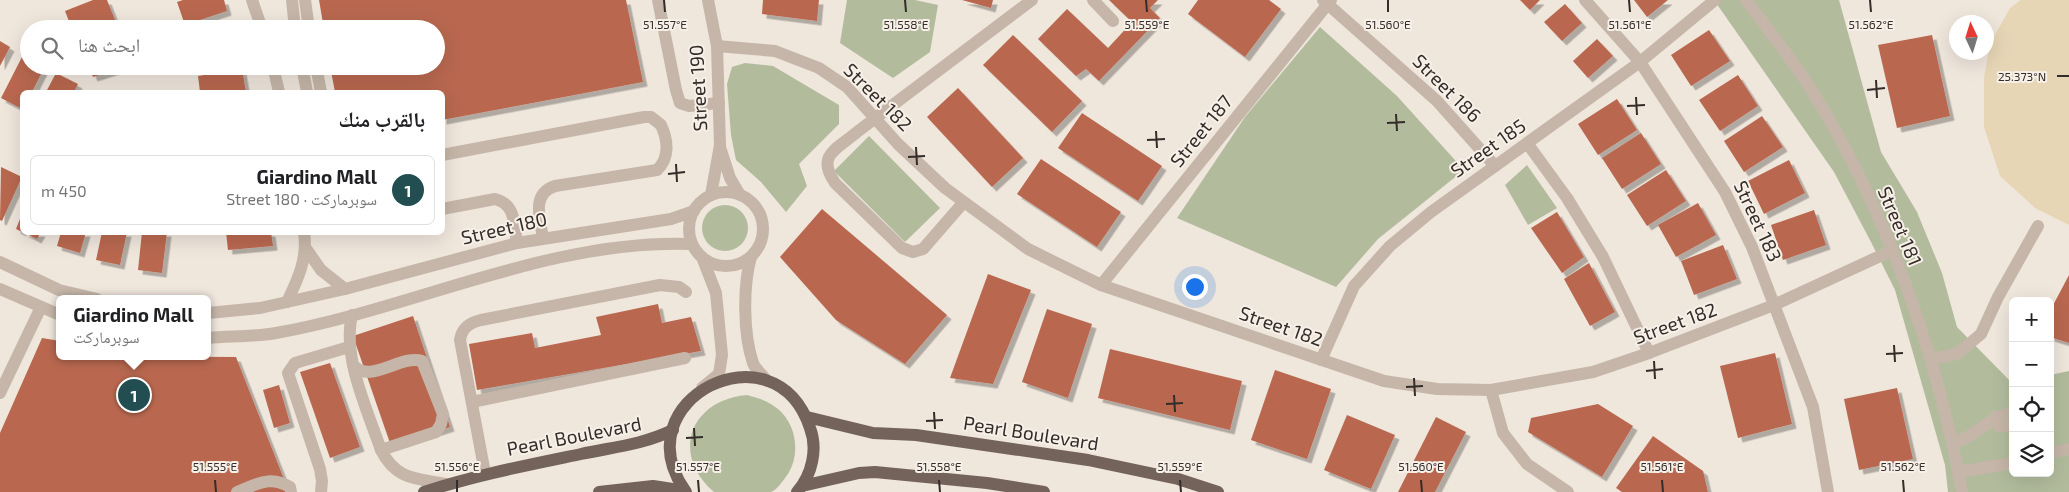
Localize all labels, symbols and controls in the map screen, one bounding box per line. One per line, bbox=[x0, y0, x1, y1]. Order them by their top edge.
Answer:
north arrow bbox=[1949, 15, 1994, 60]
text: 51.557°E bbox=[643, 17, 687, 31]
text: 51.558°E bbox=[883, 17, 929, 31]
text: 51.559°E bbox=[1125, 17, 1170, 31]
text: 51.560°E bbox=[1365, 17, 1411, 31]
text: 51.561°E bbox=[1608, 17, 1652, 31]
text: 51.562°E bbox=[1848, 17, 1894, 31]
search box bbox=[20, 20, 445, 75]
text: ابحث هنا bbox=[78, 33, 140, 56]
icon: search bbox=[38, 34, 66, 62]
street label: Street 190 bbox=[684, 44, 711, 132]
street label: Street 186 bbox=[1408, 49, 1486, 127]
street label: Street 182 bbox=[840, 58, 917, 135]
text: 25.373°N bbox=[1998, 69, 2046, 83]
street label: Street 187 bbox=[1165, 90, 1237, 171]
text: بالقرب منك bbox=[339, 106, 425, 131]
street label: Street 185 bbox=[1446, 113, 1530, 182]
text: Giardino Mall bbox=[257, 165, 377, 188]
street label: Street 183 bbox=[1730, 177, 1787, 265]
text: 450 m bbox=[41, 181, 87, 200]
text: 1 bbox=[405, 181, 411, 200]
street label: Street 181 bbox=[1874, 183, 1927, 269]
text: سوبرماركت · Street 180 bbox=[226, 189, 377, 208]
street label: Street 180 bbox=[459, 206, 549, 249]
your location bbox=[1182, 274, 1208, 300]
popup bbox=[56, 295, 211, 360]
street label: Street 182 bbox=[1630, 297, 1720, 348]
map controls bbox=[2009, 297, 2054, 477]
button: + bbox=[2009, 297, 2054, 342]
street label: Street 182 bbox=[1236, 301, 1326, 351]
text: Giardino Mall bbox=[73, 303, 194, 326]
text: سوبرماركت bbox=[73, 327, 139, 346]
button: − bbox=[2009, 342, 2054, 387]
pin: 1 bbox=[118, 376, 150, 414]
button: locate bbox=[2009, 387, 2054, 432]
street label: Pearl Boulevard bbox=[962, 410, 1100, 455]
street label: Pearl Boulevard bbox=[505, 411, 643, 460]
button: layers bbox=[2009, 432, 2054, 477]
text: 51.555°E bbox=[193, 459, 237, 473]
text: 51.556°E bbox=[435, 459, 480, 473]
text: 51.557°E bbox=[676, 459, 720, 473]
text: 51.558°E bbox=[916, 459, 962, 473]
text: 51.559°E bbox=[1158, 459, 1203, 473]
text: 51.560°E bbox=[1398, 459, 1444, 473]
text: 51.561°E bbox=[1640, 459, 1684, 473]
text: 51.562°E bbox=[1880, 459, 1926, 473]

